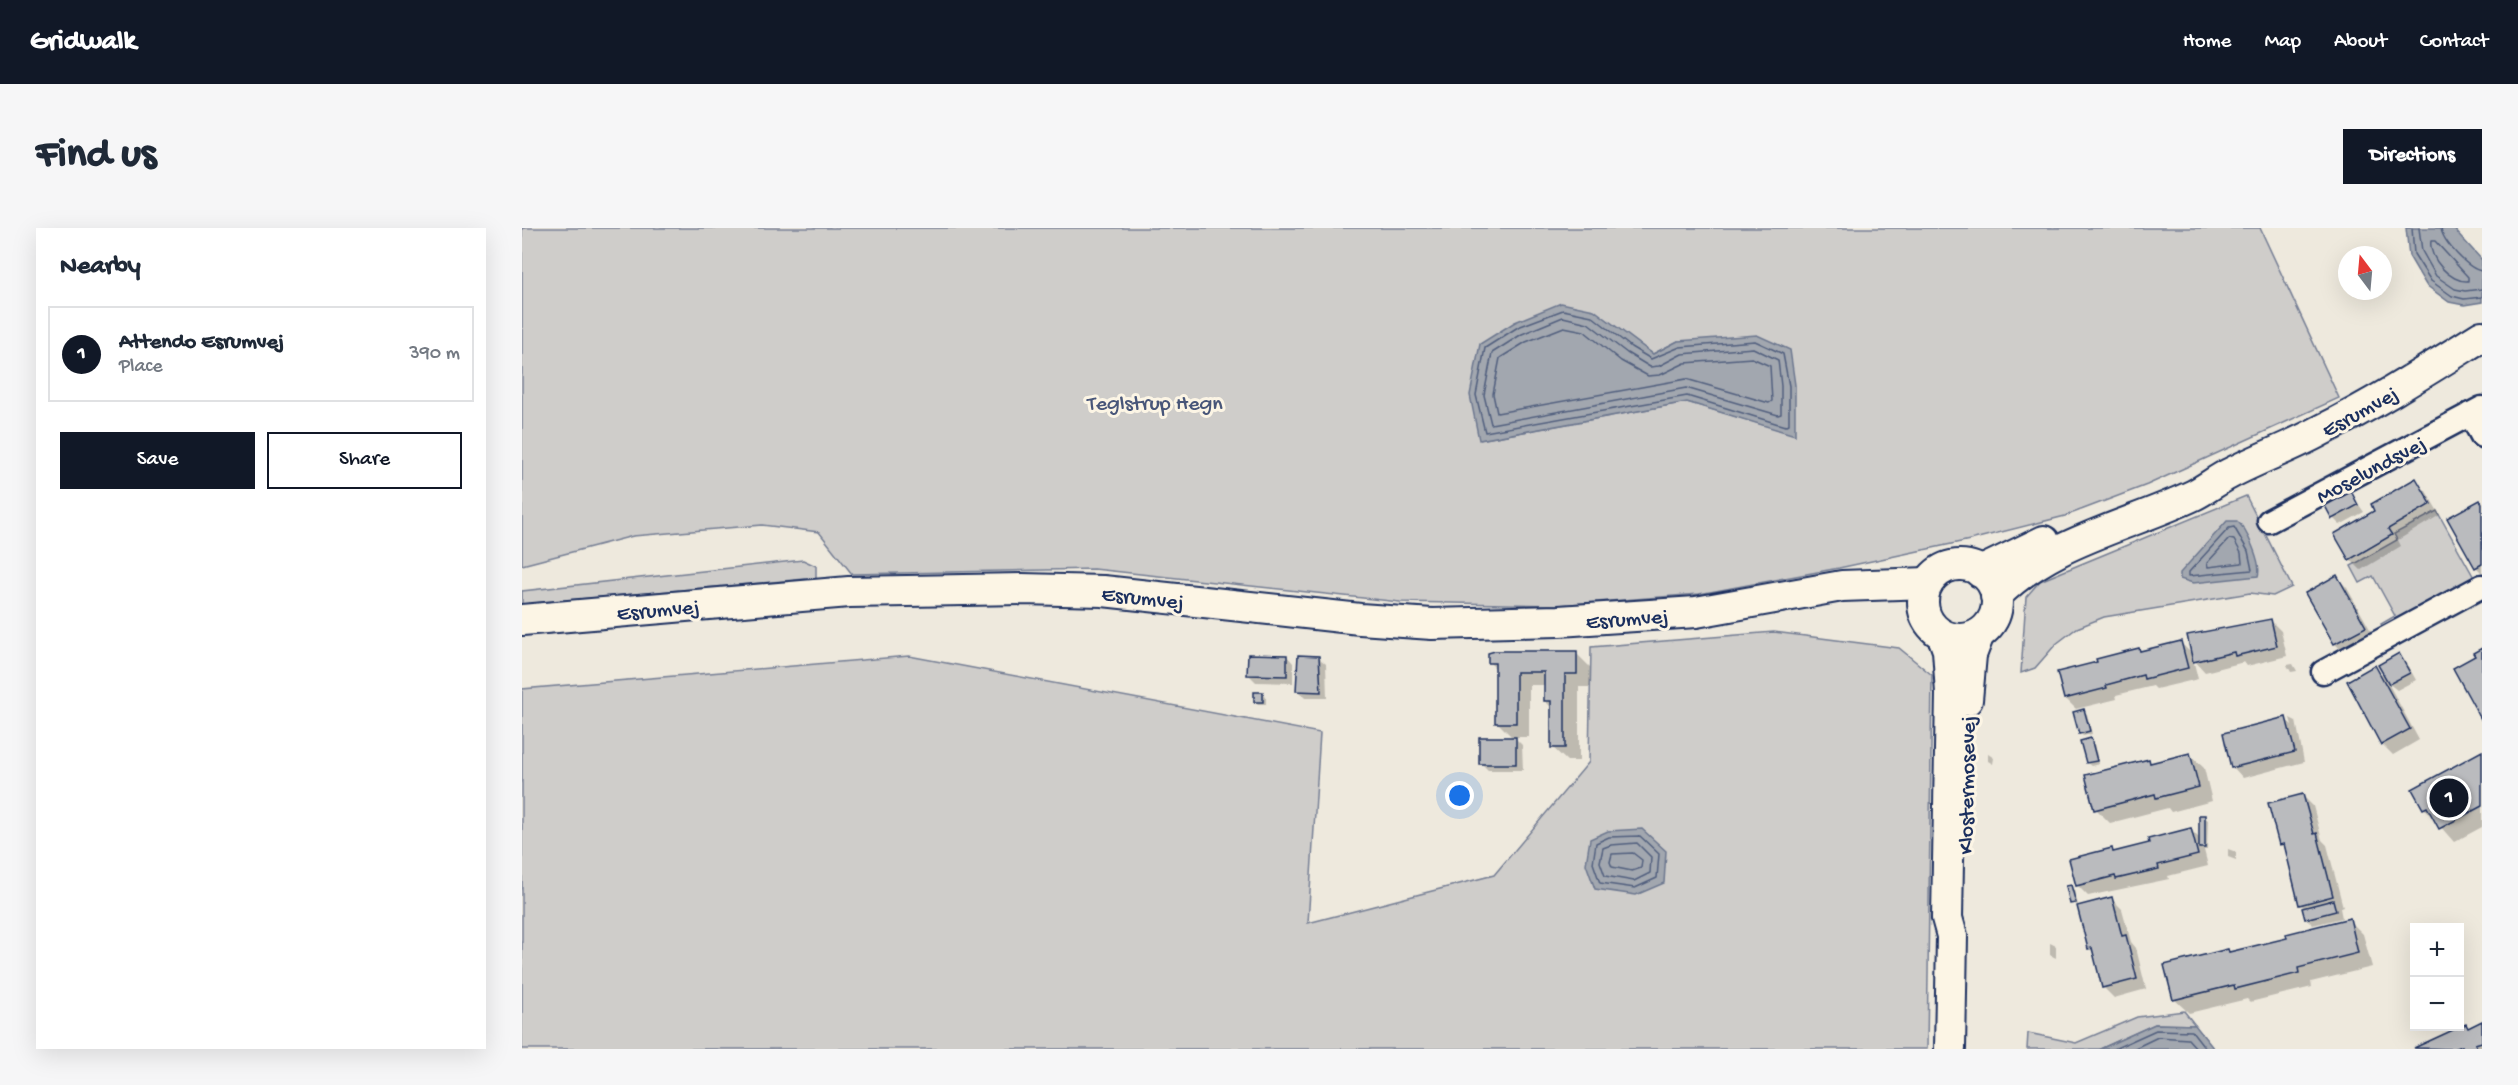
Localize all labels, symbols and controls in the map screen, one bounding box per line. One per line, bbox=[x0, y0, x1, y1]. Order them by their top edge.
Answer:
text: Gridwalk bbox=[30, 26, 136, 59]
text: Home bbox=[2183, 30, 2231, 55]
text: Map bbox=[2264, 30, 2301, 55]
text: About bbox=[2334, 30, 2387, 55]
text: Contact bbox=[2420, 30, 2488, 55]
button: Directions bbox=[2343, 129, 2482, 184]
text: Find us bbox=[36, 132, 156, 181]
north arrow bbox=[2338, 246, 2392, 300]
text: Nearby bbox=[60, 252, 141, 283]
text: Attendo Esrumvej bbox=[119, 330, 284, 356]
text: 1 bbox=[77, 343, 86, 366]
text: 390 m bbox=[409, 343, 460, 366]
text: Place bbox=[119, 356, 163, 379]
street label: Esrumvej bbox=[2318, 382, 2404, 445]
park label: Teglstrup Hegn bbox=[1085, 392, 1223, 418]
button: Save bbox=[60, 432, 255, 489]
button: Share bbox=[267, 432, 462, 489]
street label: Moselundsvej bbox=[2313, 432, 2431, 511]
street label: Esrumvej bbox=[1100, 583, 1185, 617]
street label: Esrumvej bbox=[616, 595, 701, 629]
street label: Esrumvej bbox=[1585, 605, 1670, 637]
street label: Klostermosevej bbox=[1955, 716, 1983, 855]
pin: 1 bbox=[2430, 776, 2468, 820]
your location bbox=[1445, 781, 1474, 810]
map controls bbox=[2410, 923, 2464, 1031]
button: + bbox=[2410, 923, 2464, 977]
button: − bbox=[2410, 977, 2464, 1031]

